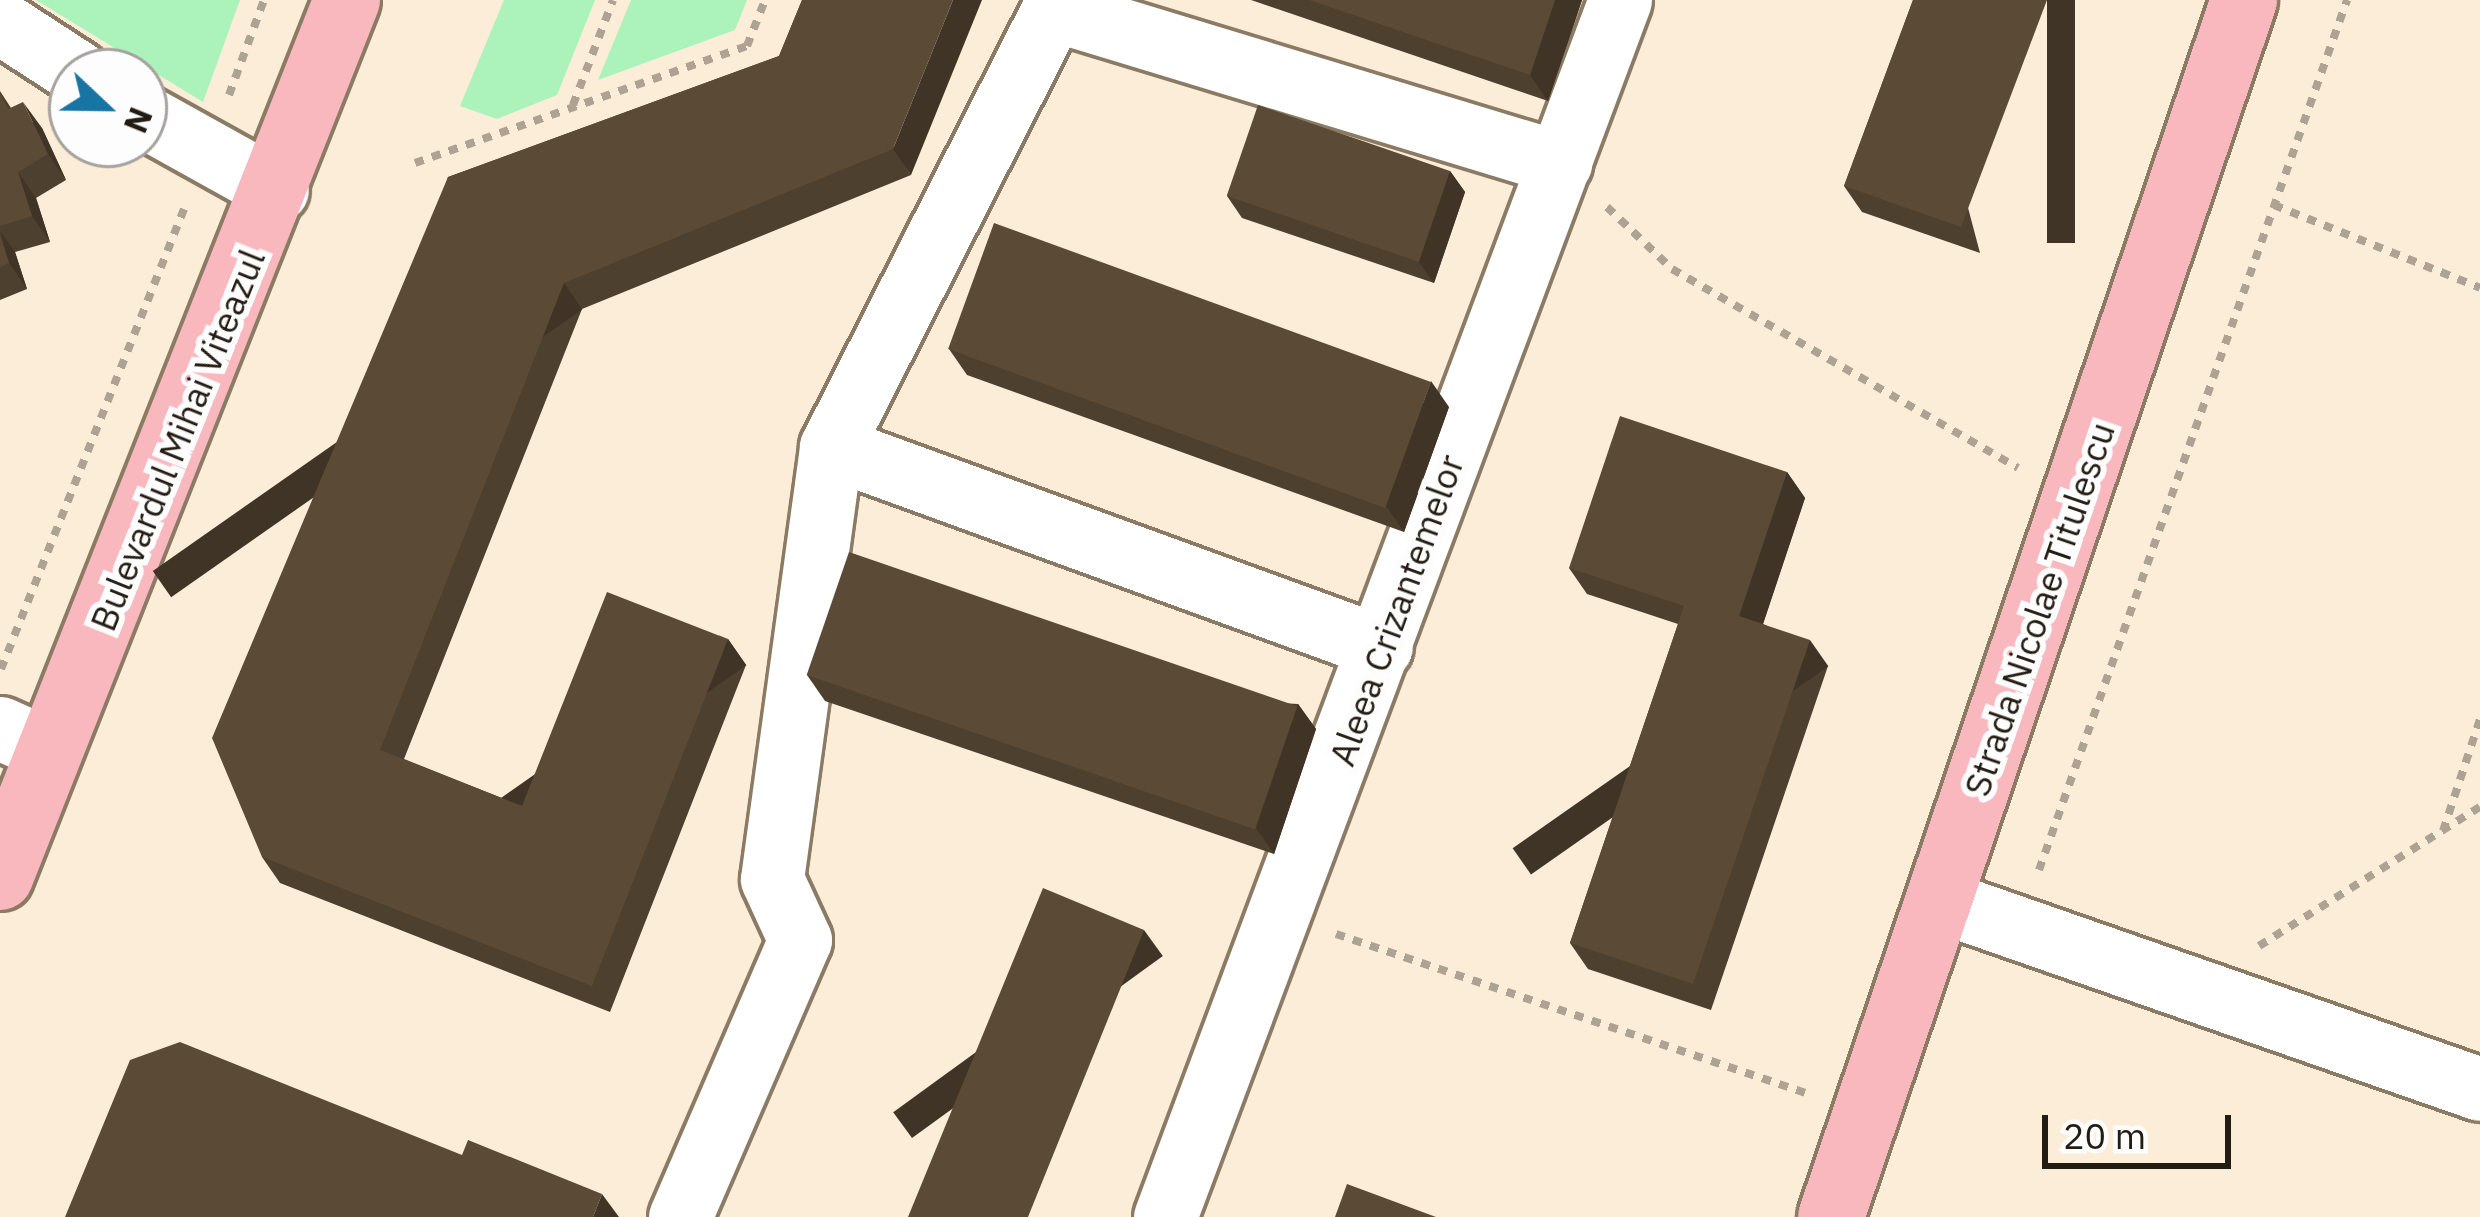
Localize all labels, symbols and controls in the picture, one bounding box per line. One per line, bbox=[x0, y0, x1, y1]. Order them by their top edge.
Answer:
north arrow bbox=[48, 48, 168, 168]
text: N bbox=[115, 101, 163, 140]
street label: Bulevardul Mihai Viteazul bbox=[81, 243, 273, 637]
street label: Strada Nicolae Titulescu bbox=[1955, 416, 2123, 802]
street label: Aleea Crizantemelor bbox=[1320, 449, 1472, 771]
scale bar bbox=[2048, 1091, 2237, 1165]
text: 20 m bbox=[2063, 1112, 2146, 1159]

